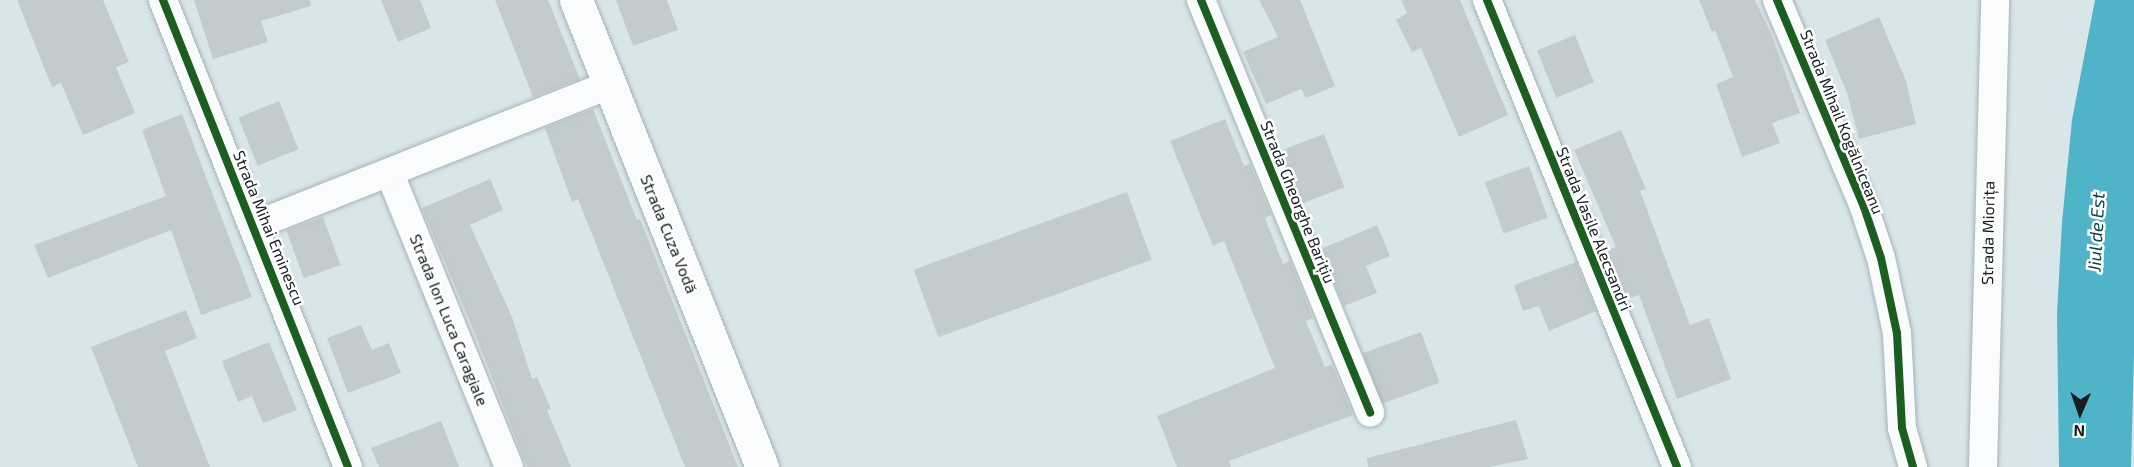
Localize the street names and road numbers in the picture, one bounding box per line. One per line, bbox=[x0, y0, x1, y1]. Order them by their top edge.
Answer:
street label: Strada Mihail Kogălniceanu bbox=[1796, 27, 1888, 217]
street label: Strada Gheorghe Barițiu bbox=[1257, 118, 1339, 286]
street label: Strada Vasile Alecsandri bbox=[1552, 144, 1636, 314]
street label: Strada Mihai Eminescu bbox=[229, 148, 309, 308]
street label: Strada Cuza Vodă bbox=[636, 172, 702, 296]
street label: Strada Miorița bbox=[1977, 181, 1999, 285]
street label: Strada Ion Luca Caragiale bbox=[406, 231, 492, 409]

